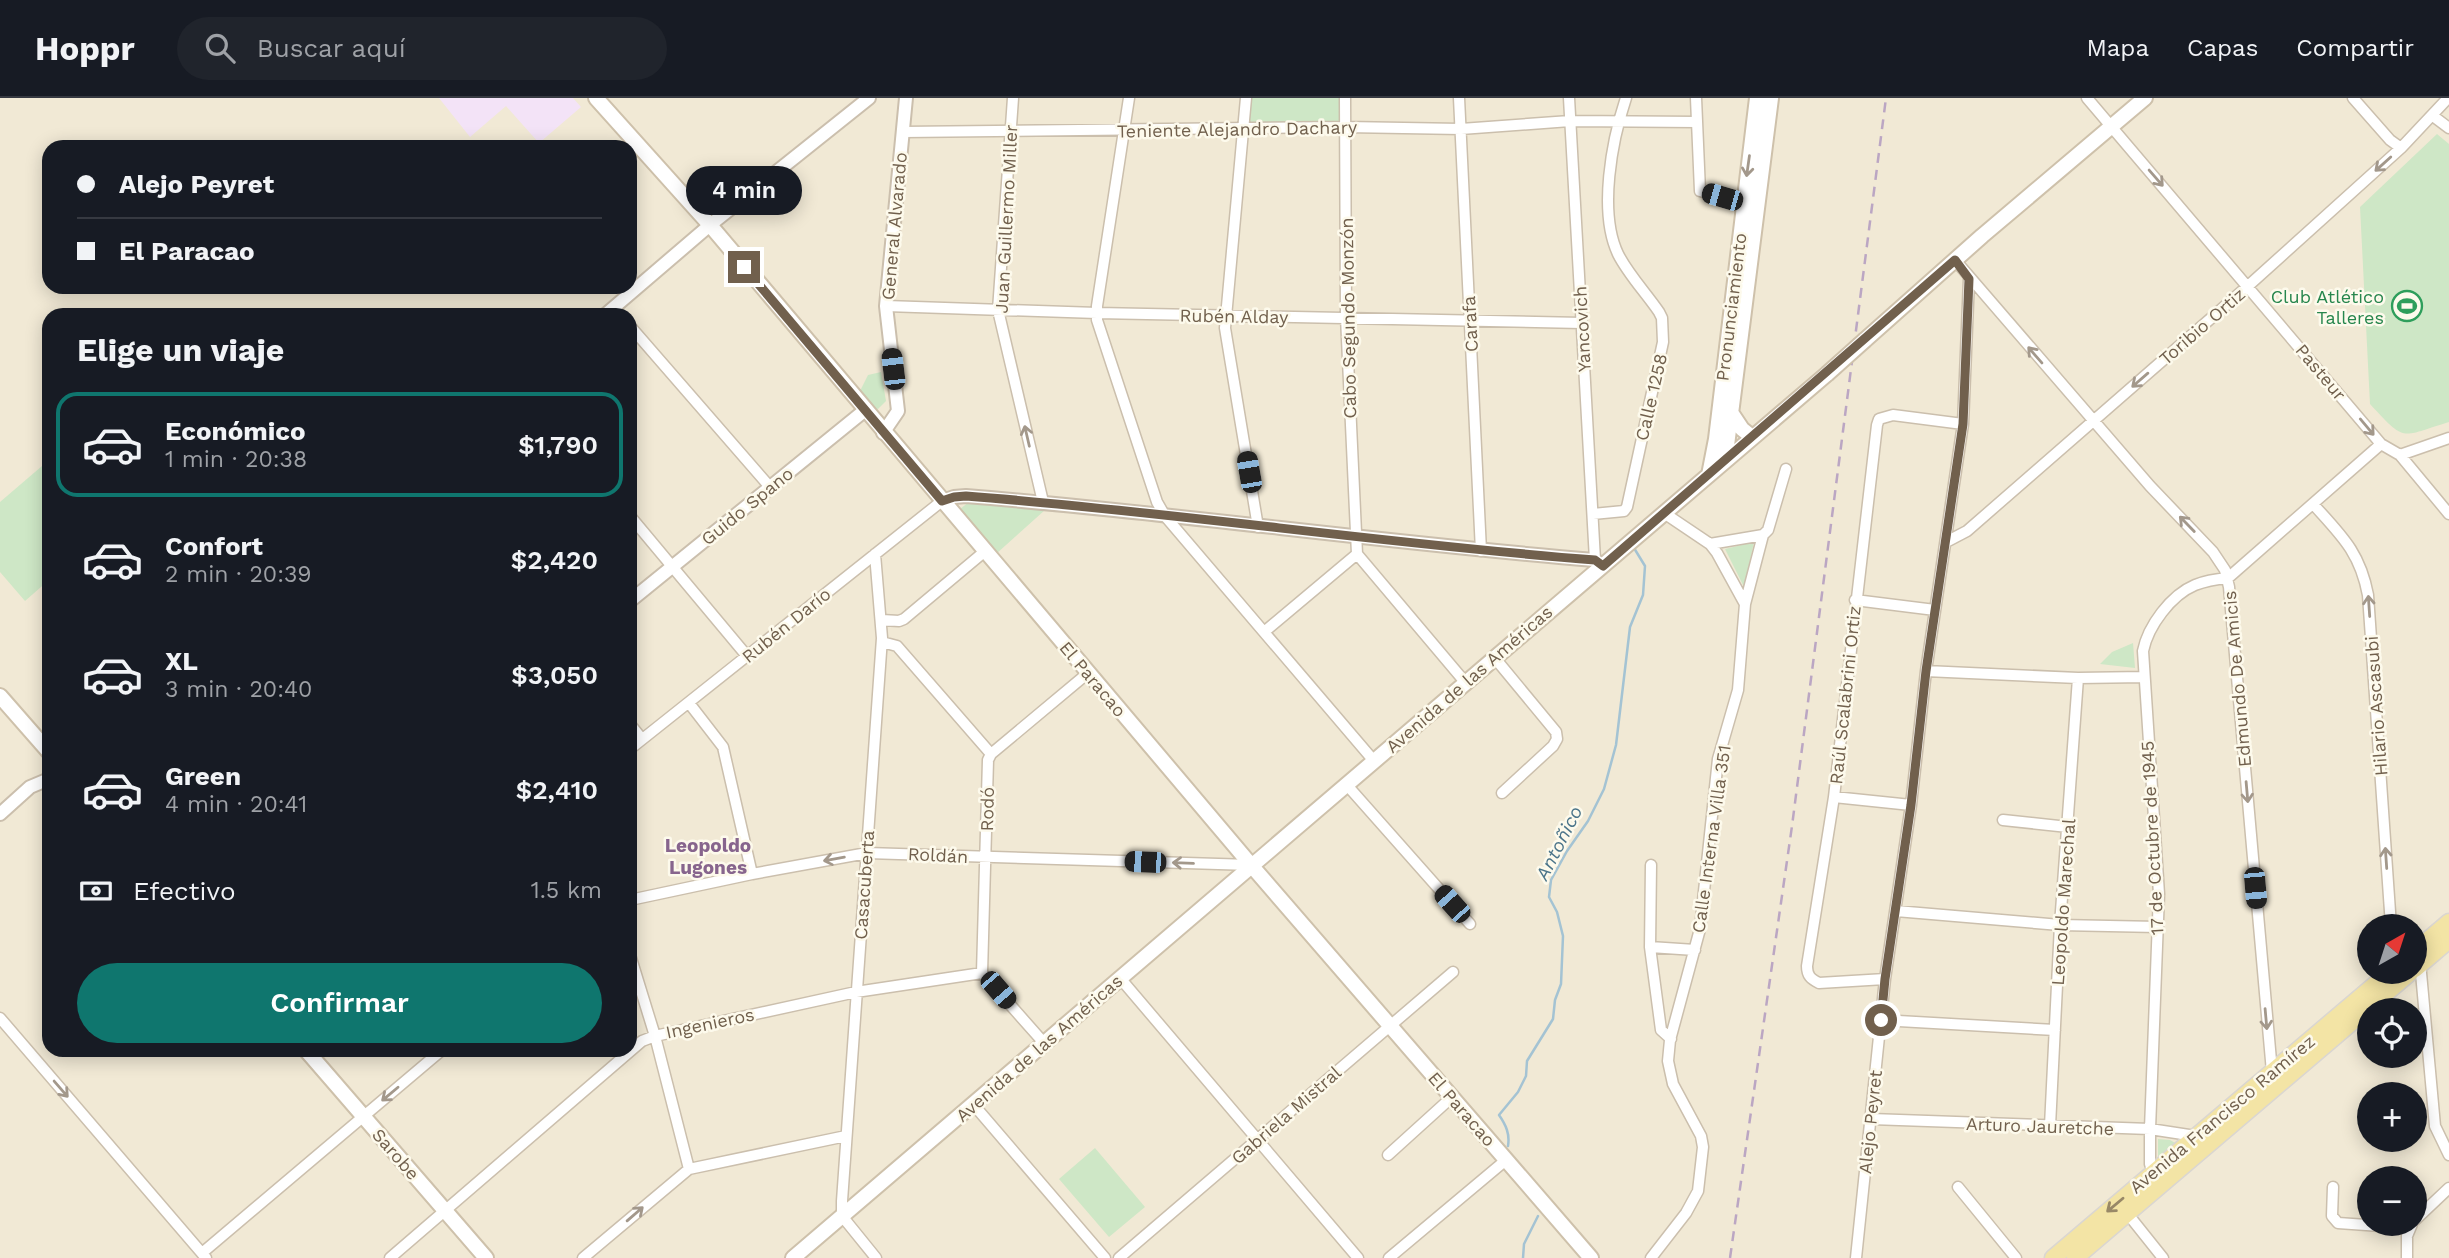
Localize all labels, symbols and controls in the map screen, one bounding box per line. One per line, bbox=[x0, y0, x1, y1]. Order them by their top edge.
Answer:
search box bbox=[177, 17, 667, 80]
text: Hoppr bbox=[35, 29, 135, 68]
icon: search bbox=[201, 29, 239, 67]
text: Buscar aquí bbox=[257, 33, 406, 63]
text: Mapa bbox=[2086, 34, 2149, 62]
text: Capas bbox=[2187, 34, 2258, 62]
text: Compartir bbox=[2296, 34, 2414, 62]
street label: Teniente Alejandro Dachary bbox=[1117, 116, 1358, 142]
street label: Juan Guillermo Miller bbox=[991, 124, 1021, 314]
street label: General Alvarado bbox=[877, 151, 911, 301]
one-way arrow bbox=[1742, 154, 1755, 177]
one-way arrow bbox=[2374, 156, 2392, 172]
callout: 4 min bbox=[686, 166, 802, 214]
text: Alejo Peyret bbox=[119, 169, 274, 199]
one-way arrow bbox=[2148, 169, 2164, 187]
text: 4 min bbox=[712, 177, 776, 204]
car bbox=[1699, 181, 1746, 213]
street label: Cabo Segundo Monzón bbox=[1336, 217, 1360, 419]
street label: Pronunciamiento bbox=[1712, 232, 1750, 382]
text: El Paracao bbox=[119, 236, 255, 266]
route end bbox=[728, 251, 760, 283]
street label: Toribio Ortiz bbox=[2155, 283, 2249, 369]
street label: Yancovich bbox=[1569, 285, 1595, 373]
place label: Club Atlético Talleres bbox=[2271, 286, 2384, 328]
sports icon: Club Atlético Talleres bbox=[2390, 289, 2424, 323]
street label: Carafa bbox=[1458, 295, 1482, 353]
street label: Rubén Alday bbox=[1179, 305, 1289, 327]
text: Elige un viaje bbox=[77, 331, 284, 369]
street label: Pasteur bbox=[2291, 340, 2351, 404]
one-way arrow bbox=[2027, 346, 2043, 364]
car bbox=[881, 347, 906, 391]
street label: Calle 1258 bbox=[1631, 351, 1671, 443]
one-way arrow bbox=[2131, 372, 2149, 388]
icon: car bbox=[81, 413, 144, 476]
text: Económico bbox=[165, 416, 306, 446]
one-way arrow bbox=[2359, 417, 2375, 435]
one-way arrow bbox=[1020, 425, 1033, 448]
text: $1,790 bbox=[518, 430, 598, 460]
text: 1 min · 20:38 bbox=[165, 446, 307, 473]
car bbox=[1236, 449, 1263, 495]
street label: Guido Spano bbox=[697, 463, 797, 549]
one-way arrow bbox=[2178, 516, 2195, 533]
icon: car bbox=[81, 528, 144, 591]
text: Confort bbox=[165, 531, 263, 561]
text: $2,420 bbox=[511, 545, 598, 575]
text: 2 min · 20:39 bbox=[165, 561, 312, 588]
street label: Rubén Darío bbox=[737, 583, 835, 667]
street label: Edmundo De Amicis bbox=[2219, 590, 2255, 768]
one-way arrow bbox=[2362, 595, 2375, 618]
street label: Avenida de las Américas bbox=[1381, 601, 1557, 757]
street label: Raúl Scalabrini Ortiz bbox=[1825, 605, 1865, 785]
street label: Hilario Ascasubi bbox=[2361, 635, 2391, 777]
street label: El Paracao bbox=[1055, 637, 1131, 721]
icon: car bbox=[81, 643, 144, 706]
text: XL bbox=[165, 646, 198, 676]
text: $3,050 bbox=[511, 660, 598, 690]
text: 3 min · 20:40 bbox=[165, 676, 312, 703]
street label: 17 de Octubre de 1945 bbox=[2136, 740, 2168, 936]
street label: Calle Interna Villa 351 bbox=[1687, 744, 1735, 934]
icon: car bbox=[81, 758, 144, 821]
text: Green bbox=[165, 761, 241, 791]
text: $2,410 bbox=[516, 775, 598, 805]
one-way arrow bbox=[2241, 780, 2254, 803]
street label: Rodó bbox=[976, 787, 998, 831]
text: 4 min · 20:41 bbox=[165, 791, 307, 818]
water label: Antoñico bbox=[1530, 802, 1587, 885]
street label: Leopoldo Marechal bbox=[2047, 817, 2079, 986]
street label: Casacuberta bbox=[850, 830, 878, 940]
district label: Leopoldo Lugones bbox=[665, 834, 751, 879]
street label: Roldán bbox=[907, 843, 969, 867]
one-way arrow bbox=[2379, 847, 2392, 869]
car bbox=[1124, 851, 1167, 873]
one-way arrow bbox=[823, 853, 845, 867]
one-way arrow bbox=[1172, 857, 1195, 870]
car bbox=[2243, 866, 2268, 910]
icon: cash bbox=[77, 872, 115, 910]
text: Efectivo bbox=[133, 876, 236, 906]
text: 1.5 km bbox=[531, 877, 602, 904]
car bbox=[1431, 881, 1474, 927]
north arrow bbox=[2357, 914, 2427, 984]
map controls bbox=[2357, 914, 2427, 1236]
button: Confirmar bbox=[77, 963, 602, 1043]
car bbox=[977, 967, 1020, 1013]
street label: Avenida de las Américas bbox=[951, 970, 1127, 1126]
button: locate bbox=[2357, 998, 2427, 1068]
street label: Ingenieros bbox=[664, 1003, 756, 1043]
route start bbox=[1865, 1004, 1897, 1036]
one-way arrow bbox=[2260, 1007, 2273, 1030]
street label: Avenida Francisco Ramírez bbox=[2125, 1030, 2319, 1198]
street label: Gabriela Mistral bbox=[1227, 1061, 1345, 1168]
street label: El Paracao bbox=[1424, 1067, 1500, 1151]
street label: Alejo Peyret bbox=[1854, 1069, 1886, 1175]
one-way arrow bbox=[53, 1079, 69, 1097]
button: + bbox=[2357, 1082, 2427, 1152]
one-way arrow bbox=[381, 1086, 399, 1102]
street label: Arturo Jauretche bbox=[1965, 1113, 2115, 1139]
street label: Sarobe bbox=[368, 1124, 424, 1184]
button: − bbox=[2357, 1166, 2427, 1236]
one-way arrow bbox=[2106, 1197, 2124, 1213]
one-way arrow bbox=[625, 1206, 643, 1222]

